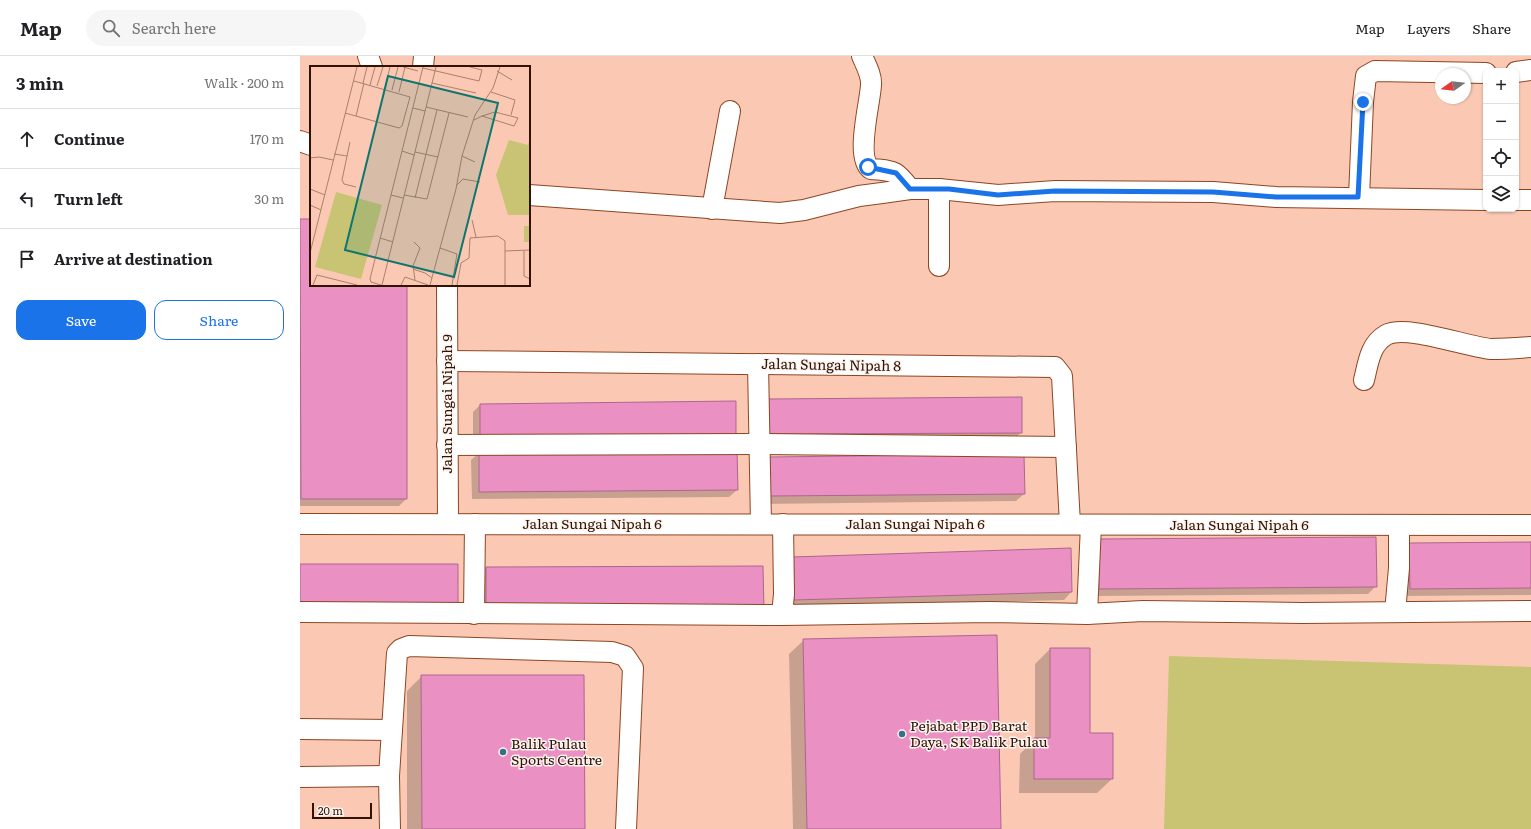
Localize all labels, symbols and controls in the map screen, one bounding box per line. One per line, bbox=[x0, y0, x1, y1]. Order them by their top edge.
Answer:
search box bbox=[86, 10, 366, 46]
text: Map bbox=[20, 14, 62, 42]
text: Search here bbox=[132, 16, 216, 39]
icon: search bbox=[100, 17, 122, 39]
text: Map bbox=[1355, 18, 1385, 38]
text: Layers bbox=[1407, 18, 1450, 38]
text: Share bbox=[1472, 18, 1511, 38]
inset map bbox=[310, 66, 530, 286]
north arrow bbox=[1435, 68, 1471, 104]
map controls bbox=[1483, 68, 1519, 212]
button: + bbox=[1483, 68, 1519, 104]
text: 3 min bbox=[16, 70, 64, 95]
text: Walk · 200 m bbox=[204, 73, 284, 92]
route end bbox=[1354, 93, 1372, 111]
button: − bbox=[1483, 104, 1519, 140]
text: Continue bbox=[54, 127, 124, 150]
icon: ahead bbox=[16, 128, 38, 150]
text: 170 m bbox=[250, 129, 284, 148]
button: locate bbox=[1483, 140, 1519, 176]
route start bbox=[859, 158, 877, 176]
button: layers bbox=[1483, 176, 1519, 212]
text: Turn left bbox=[54, 187, 123, 210]
icon: left bbox=[16, 188, 38, 210]
text: 30 m bbox=[254, 189, 284, 208]
text: Arrive at destination bbox=[54, 247, 213, 270]
icon: arrive bbox=[16, 248, 38, 270]
button: Save bbox=[16, 300, 146, 340]
button: Share bbox=[154, 300, 284, 340]
street label: Jalan Sungai Nipah 9 bbox=[436, 334, 456, 474]
street label: Jalan Sungai Nipah 8 bbox=[761, 353, 901, 375]
street label: Jalan Sungai Nipah 6 bbox=[522, 513, 662, 533]
street label: Jalan Sungai Nipah 6 bbox=[845, 513, 985, 533]
street label: Jalan Sungai Nipah 6 bbox=[1169, 514, 1309, 534]
place label: Pejabat PPD Barat Daya, SK Balik Pulau bbox=[910, 715, 1048, 751]
marker: Pejabat PPD Barat Daya, SK Balik Pulau bbox=[897, 729, 907, 739]
place label: Balik Pulau Sports Centre bbox=[511, 733, 602, 769]
marker: Balik Pulau Sports Centre bbox=[498, 747, 508, 757]
scale bar bbox=[312, 801, 372, 820]
text: 20 m bbox=[318, 802, 343, 818]

